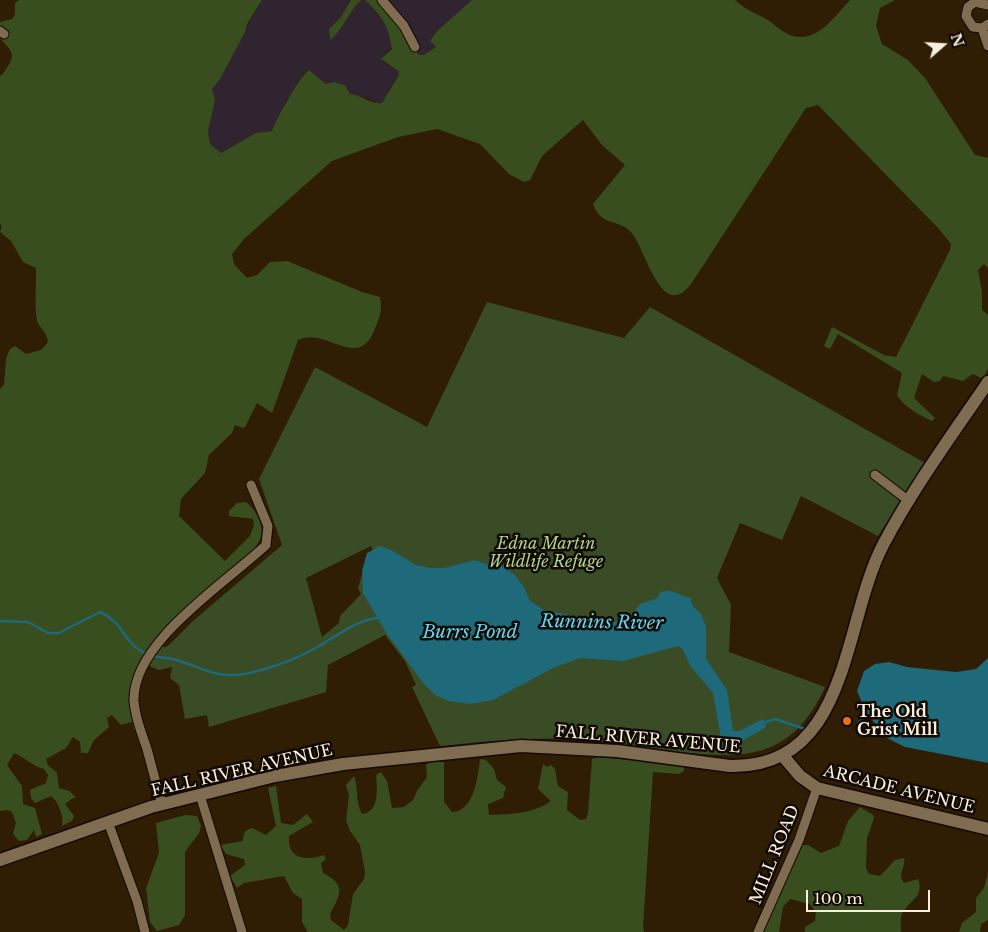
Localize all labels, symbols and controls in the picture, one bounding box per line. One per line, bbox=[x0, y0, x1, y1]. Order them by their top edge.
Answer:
north arrow bbox=[918, 20, 968, 70]
text: N bbox=[947, 31, 968, 49]
park label: Edna Martin Wildlife Refuge bbox=[489, 534, 603, 572]
water label: Runnins River bbox=[541, 611, 663, 635]
water label: Burrs Pond bbox=[422, 622, 518, 644]
place label: The Old Grist Mill bbox=[857, 702, 938, 740]
marker: The Old Grist Mill bbox=[841, 715, 853, 727]
street label: FALL RIVER AVENUE bbox=[555, 722, 741, 758]
street label: FALL RIVER AVENUE bbox=[149, 741, 335, 801]
street label: ARCADE AVENUE bbox=[821, 762, 977, 818]
street label: MILL ROAD bbox=[746, 803, 804, 907]
scale bar bbox=[808, 880, 932, 912]
text: 100 m bbox=[814, 889, 863, 908]

